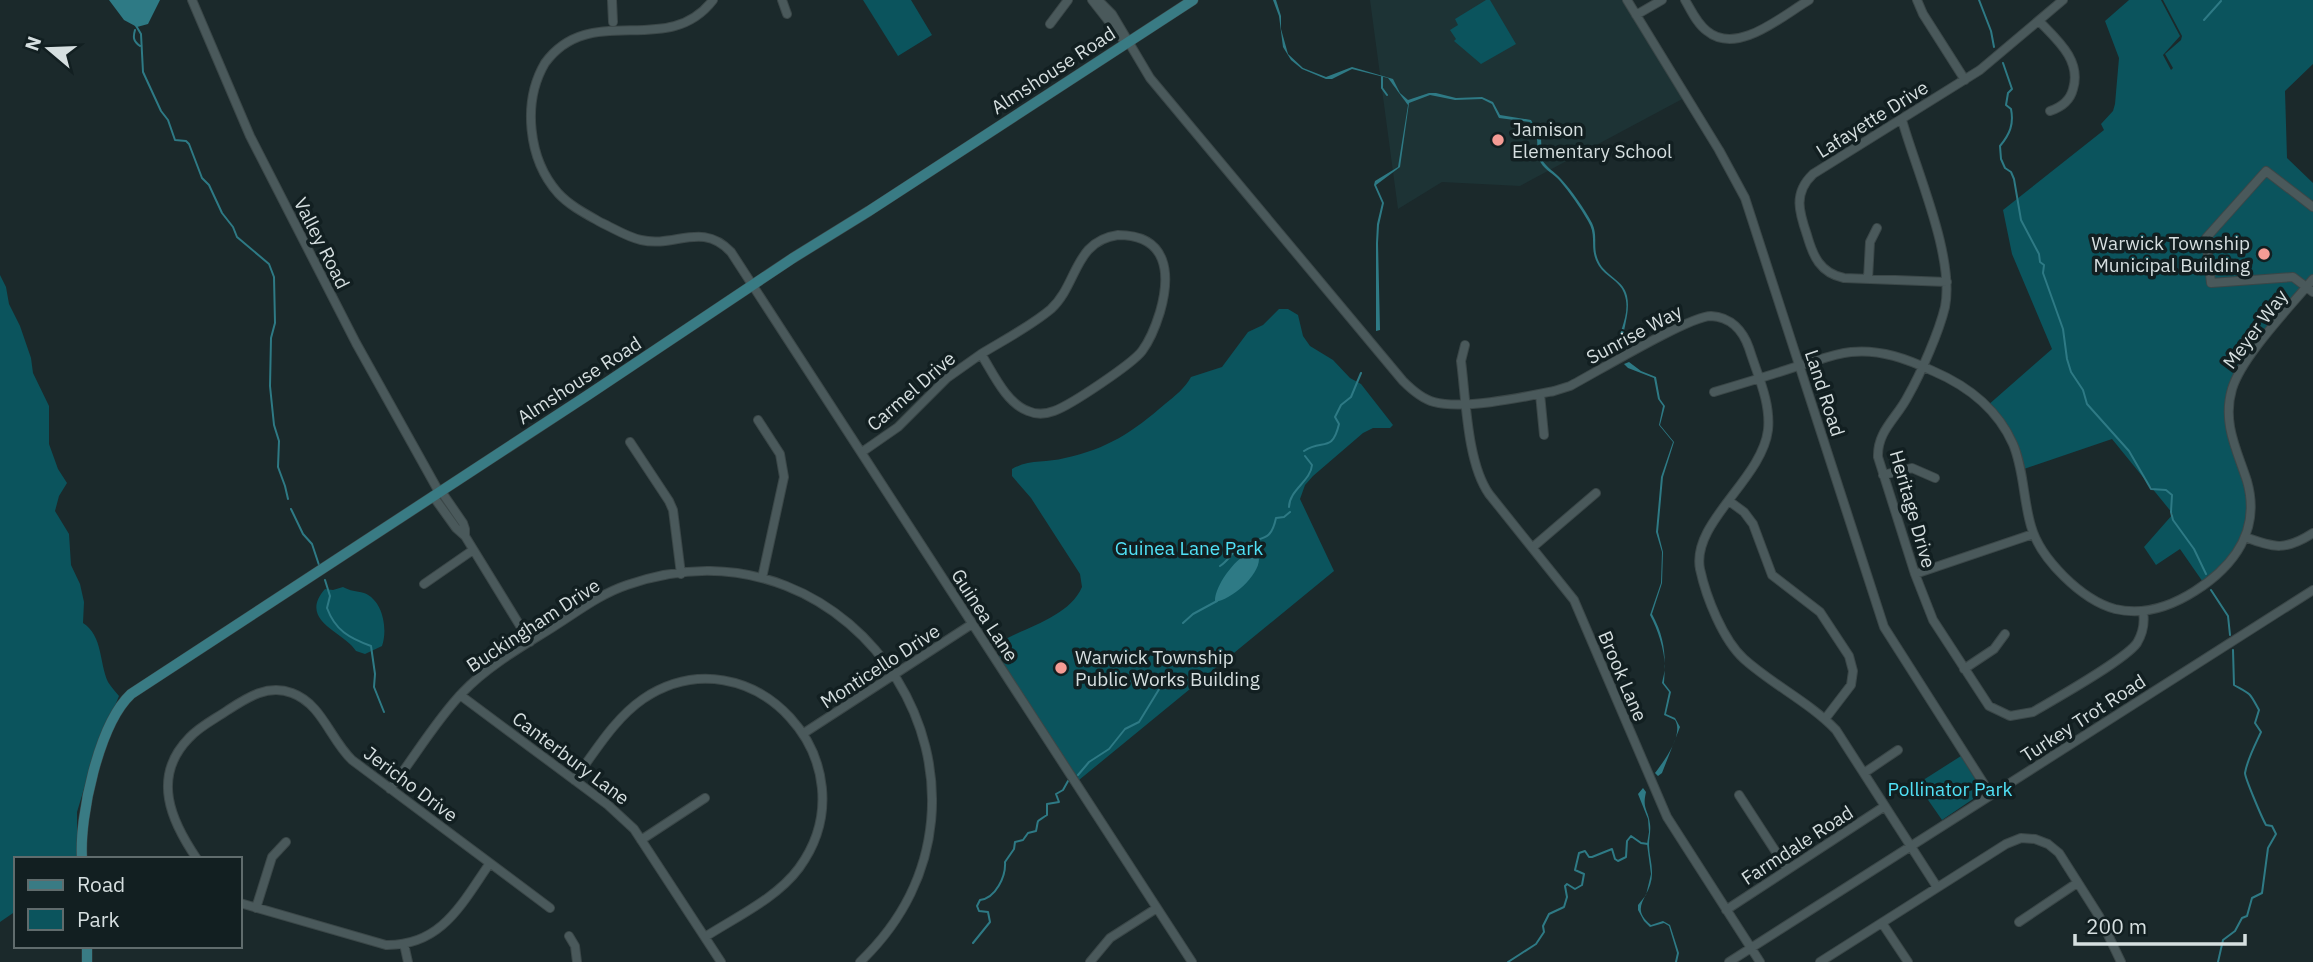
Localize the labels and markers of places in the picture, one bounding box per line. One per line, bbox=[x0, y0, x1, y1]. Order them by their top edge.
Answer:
place label: Jamison Elementary School bbox=[1512, 117, 1672, 163]
marker: Jamison Elementary School bbox=[1490, 132, 1506, 148]
place label: Warwick Township Municipal Building bbox=[2091, 231, 2250, 277]
marker: Warwick Township Municipal Building bbox=[2256, 246, 2272, 262]
place label: Warwick Township Public Works Building bbox=[1075, 645, 1260, 691]
marker: Warwick Township Public Works Building bbox=[1053, 660, 1069, 676]

